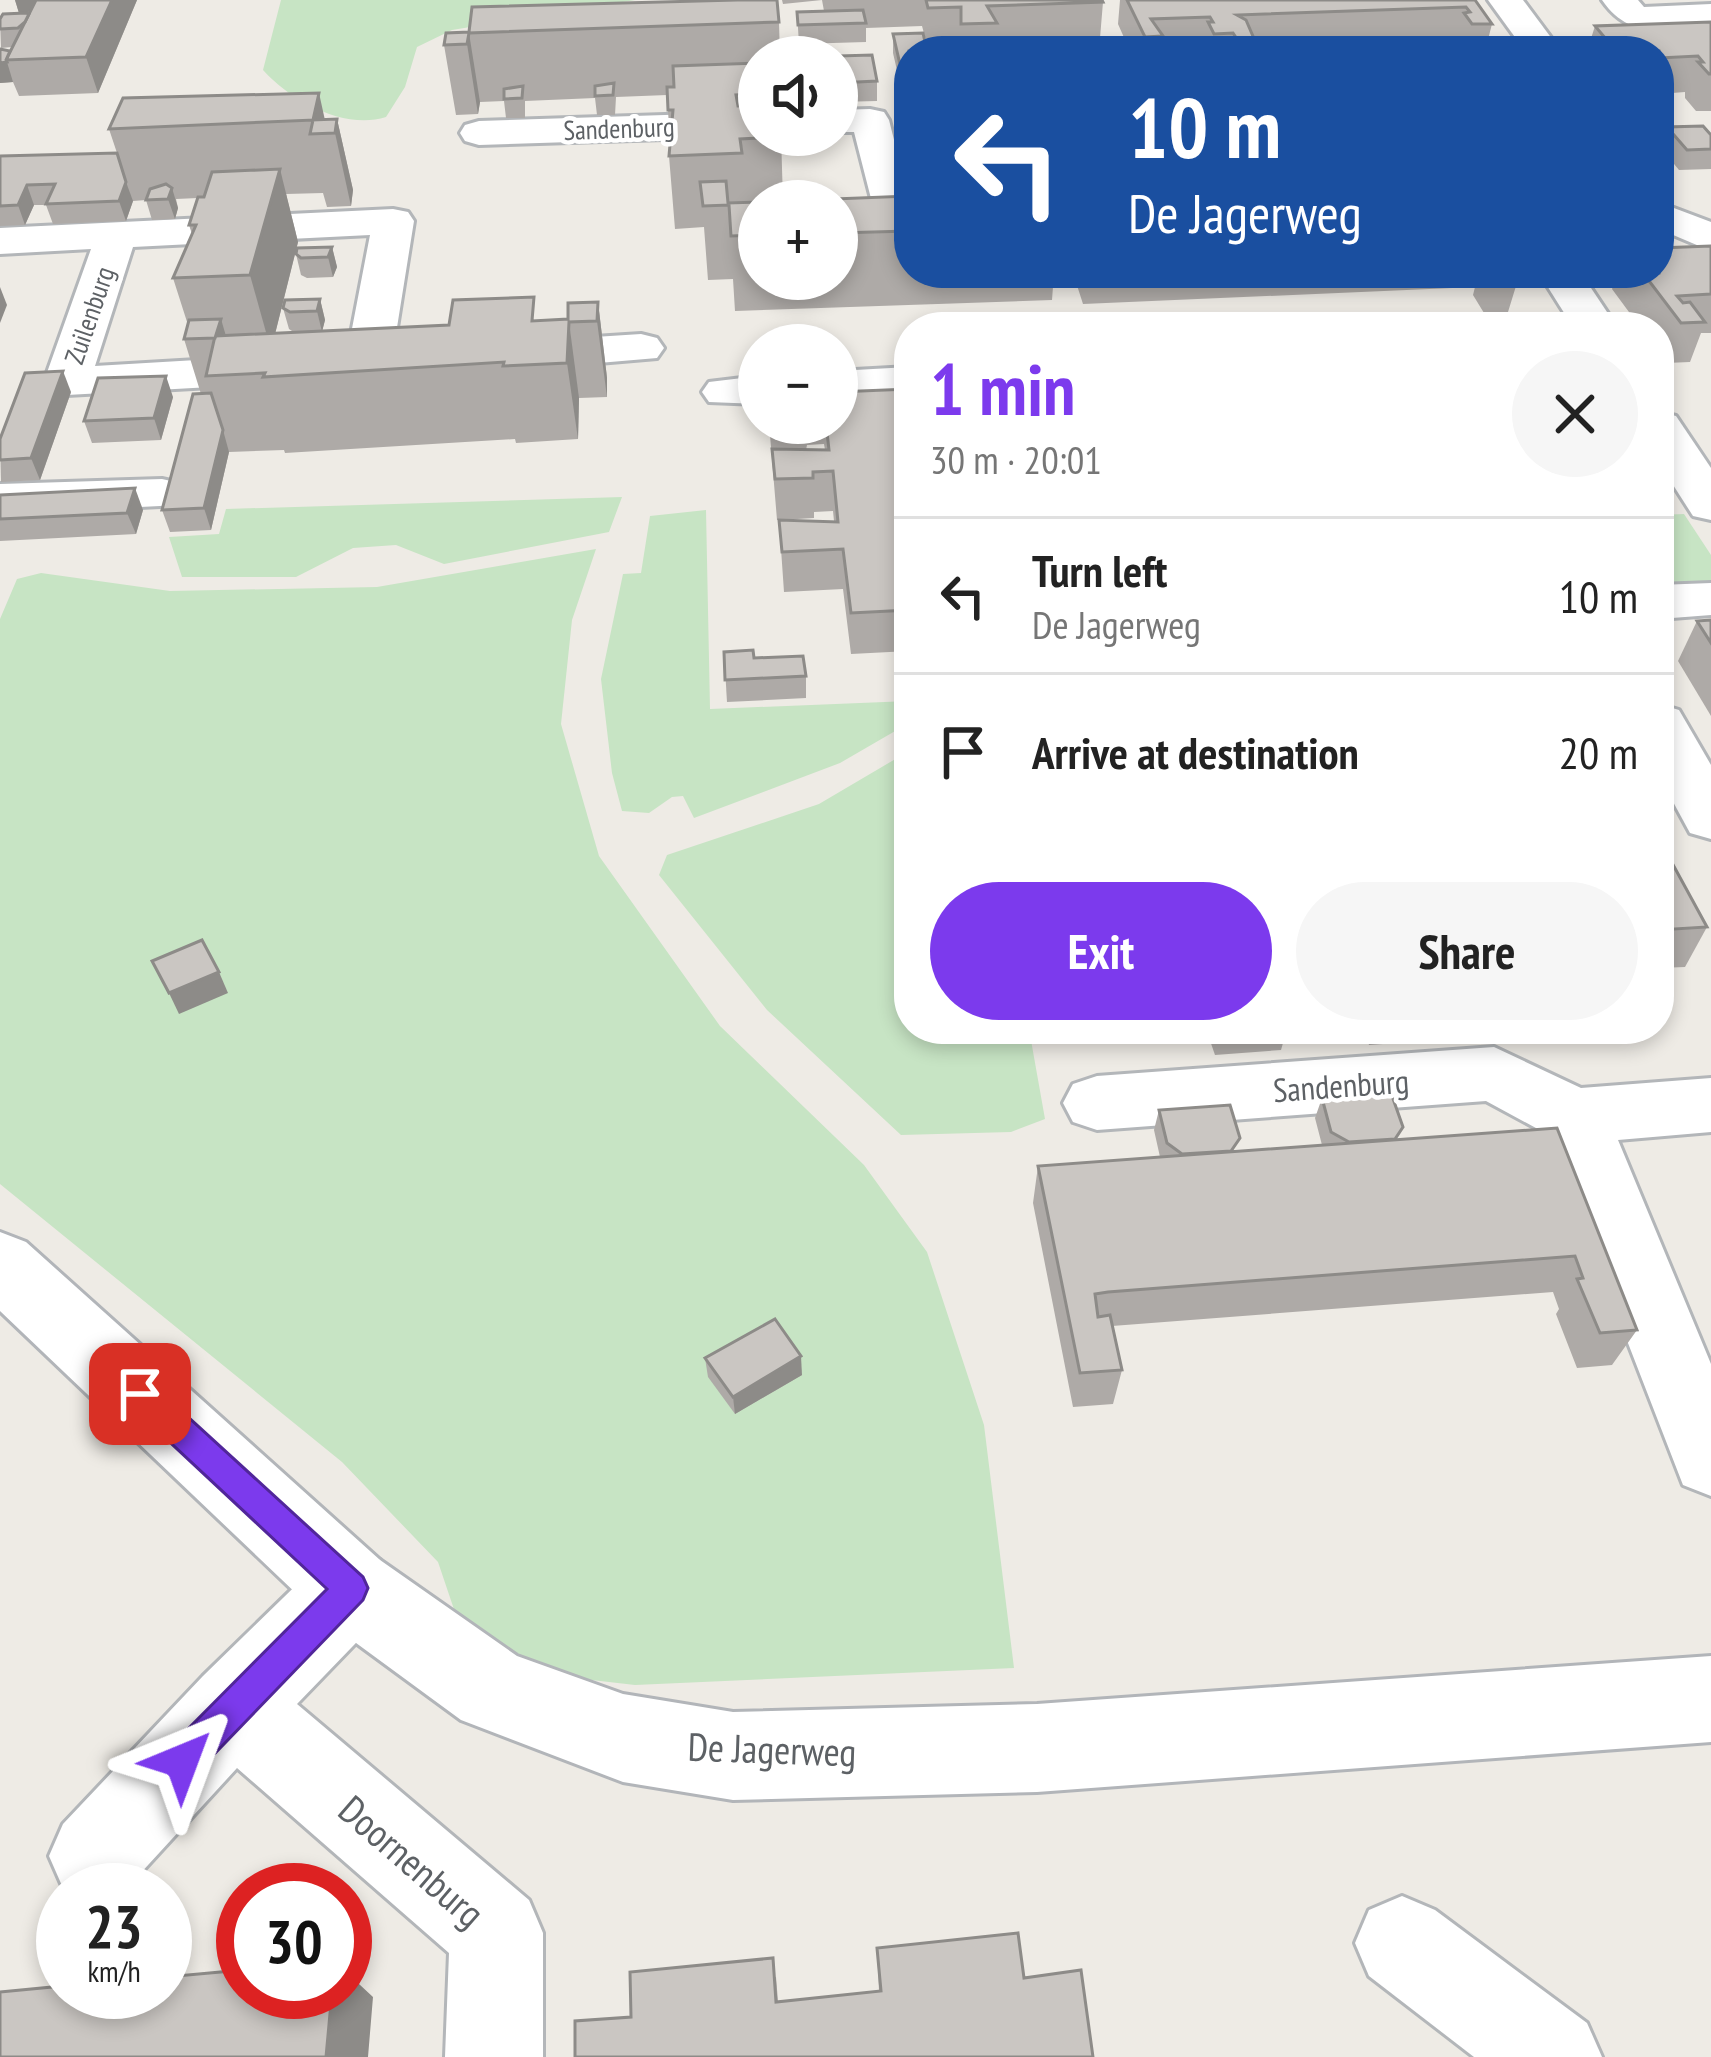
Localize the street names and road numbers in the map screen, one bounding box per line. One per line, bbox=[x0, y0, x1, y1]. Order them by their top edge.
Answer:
street label: Sandenburg bbox=[563, 109, 675, 147]
street label: Zuilenburg bbox=[57, 262, 121, 368]
street label: Sandenburg bbox=[1272, 1059, 1410, 1111]
street label: De Jagerweg bbox=[687, 1721, 857, 1777]
street label: Doornenburg bbox=[329, 1784, 495, 1938]

